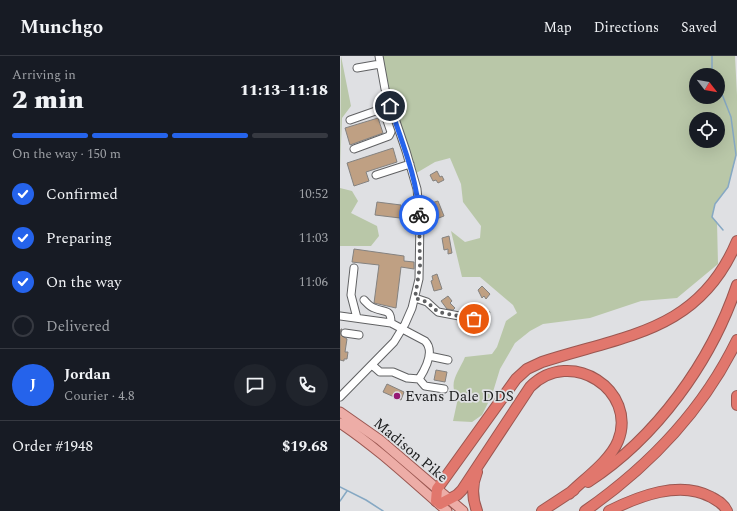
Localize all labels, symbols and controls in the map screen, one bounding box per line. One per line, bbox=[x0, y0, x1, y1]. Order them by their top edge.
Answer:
text: Munchgo bbox=[20, 13, 103, 42]
text: Map bbox=[544, 17, 572, 38]
text: Directions bbox=[594, 17, 659, 38]
text: Saved bbox=[681, 17, 717, 38]
text: Arriving in bbox=[12, 65, 76, 85]
north arrow bbox=[689, 68, 725, 104]
map controls bbox=[689, 68, 725, 148]
text: 11:13–11:18 bbox=[240, 79, 328, 102]
text: 2 min bbox=[12, 80, 84, 120]
pin bbox=[373, 89, 407, 123]
icon: home bbox=[379, 95, 401, 117]
button: locate bbox=[689, 112, 725, 148]
text: On the way · 150 m bbox=[12, 144, 121, 164]
icon: check bbox=[12, 183, 34, 205]
text: Confirmed bbox=[46, 183, 118, 206]
text: 10:52 bbox=[299, 184, 328, 204]
courier bbox=[399, 195, 439, 235]
icon: bike bbox=[408, 204, 430, 226]
icon: check bbox=[12, 227, 34, 249]
text: Preparing bbox=[46, 227, 112, 250]
text: 11:03 bbox=[299, 228, 328, 248]
icon: check bbox=[12, 271, 34, 293]
text: On the way bbox=[46, 271, 121, 294]
text: 11:06 bbox=[299, 272, 328, 292]
pin bbox=[457, 302, 491, 336]
icon: bag bbox=[463, 308, 485, 330]
text: Delivered bbox=[46, 315, 110, 338]
text: Jordan bbox=[64, 363, 111, 386]
button: chat bbox=[234, 364, 276, 406]
button: phone bbox=[286, 364, 328, 406]
text: J bbox=[30, 373, 36, 396]
place label: Evans Dale DDS bbox=[405, 385, 514, 408]
text: Courier · 4.8 bbox=[64, 386, 134, 406]
marker: Evans Dale DDS bbox=[392, 391, 402, 401]
street label: Madison Pike bbox=[368, 412, 453, 489]
text: Order #1948 bbox=[12, 435, 93, 458]
text: $19.68 bbox=[282, 435, 328, 458]

